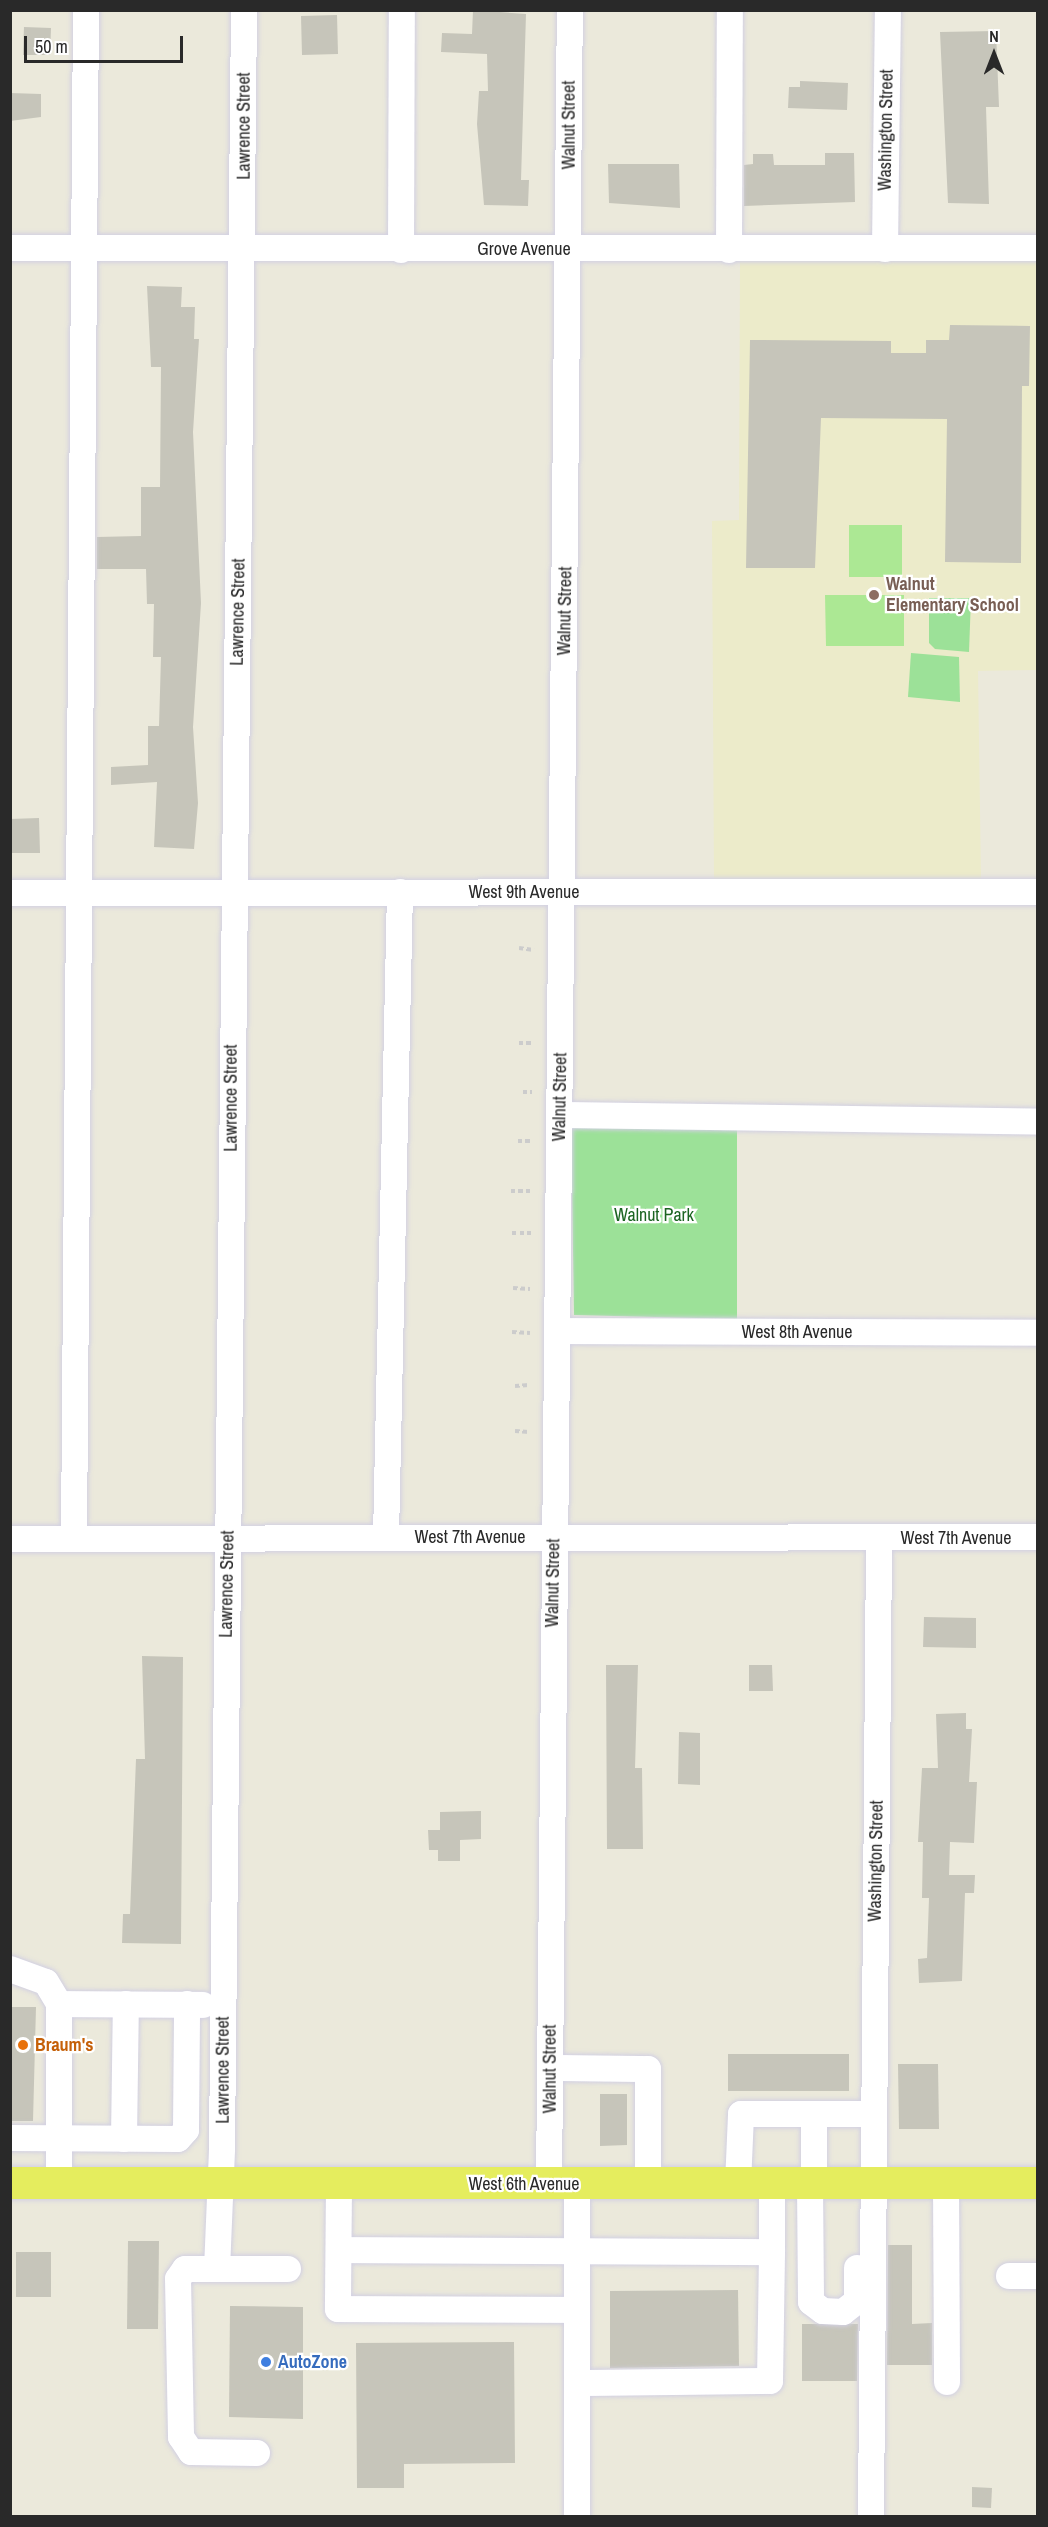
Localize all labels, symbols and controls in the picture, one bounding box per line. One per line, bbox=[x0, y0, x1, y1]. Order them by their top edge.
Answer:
scale bar bbox=[27, 24, 186, 62]
north arrow bbox=[964, 24, 1024, 84]
text: N bbox=[989, 25, 999, 47]
text: 50 m bbox=[35, 34, 68, 59]
street label: Washington Street bbox=[874, 69, 898, 191]
street label: Lawrence Street bbox=[233, 72, 255, 180]
street label: Walnut Street bbox=[558, 81, 580, 169]
street label: Grove Avenue bbox=[477, 238, 571, 260]
street label: Lawrence Street bbox=[226, 558, 250, 666]
street label: Walnut Street bbox=[553, 566, 577, 656]
place label: Walnut Elementary School bbox=[886, 574, 1019, 616]
marker: Walnut Elementary School bbox=[867, 588, 881, 602]
street label: West 9th Avenue bbox=[468, 881, 580, 903]
street label: Lawrence Street bbox=[220, 1044, 242, 1152]
street label: Walnut Street bbox=[548, 1052, 572, 1142]
park label: Walnut Park bbox=[614, 1204, 694, 1226]
street label: West 8th Avenue bbox=[741, 1321, 853, 1343]
street label: West 7th Avenue bbox=[414, 1526, 526, 1548]
street label: West 7th Avenue bbox=[900, 1527, 1012, 1549]
street label: Lawrence Street bbox=[215, 1530, 239, 1638]
street label: Walnut Street bbox=[541, 1538, 565, 1628]
street label: Washington Street bbox=[864, 1800, 888, 1922]
street label: Lawrence Street bbox=[212, 2016, 234, 2124]
street label: Walnut Street bbox=[539, 2025, 561, 2113]
place label: Braum's bbox=[35, 2034, 93, 2056]
marker: Braum's bbox=[16, 2038, 30, 2052]
street label: West 6th Avenue bbox=[468, 2173, 580, 2195]
place label: AutoZone bbox=[278, 2351, 347, 2373]
marker: AutoZone bbox=[259, 2355, 273, 2369]

